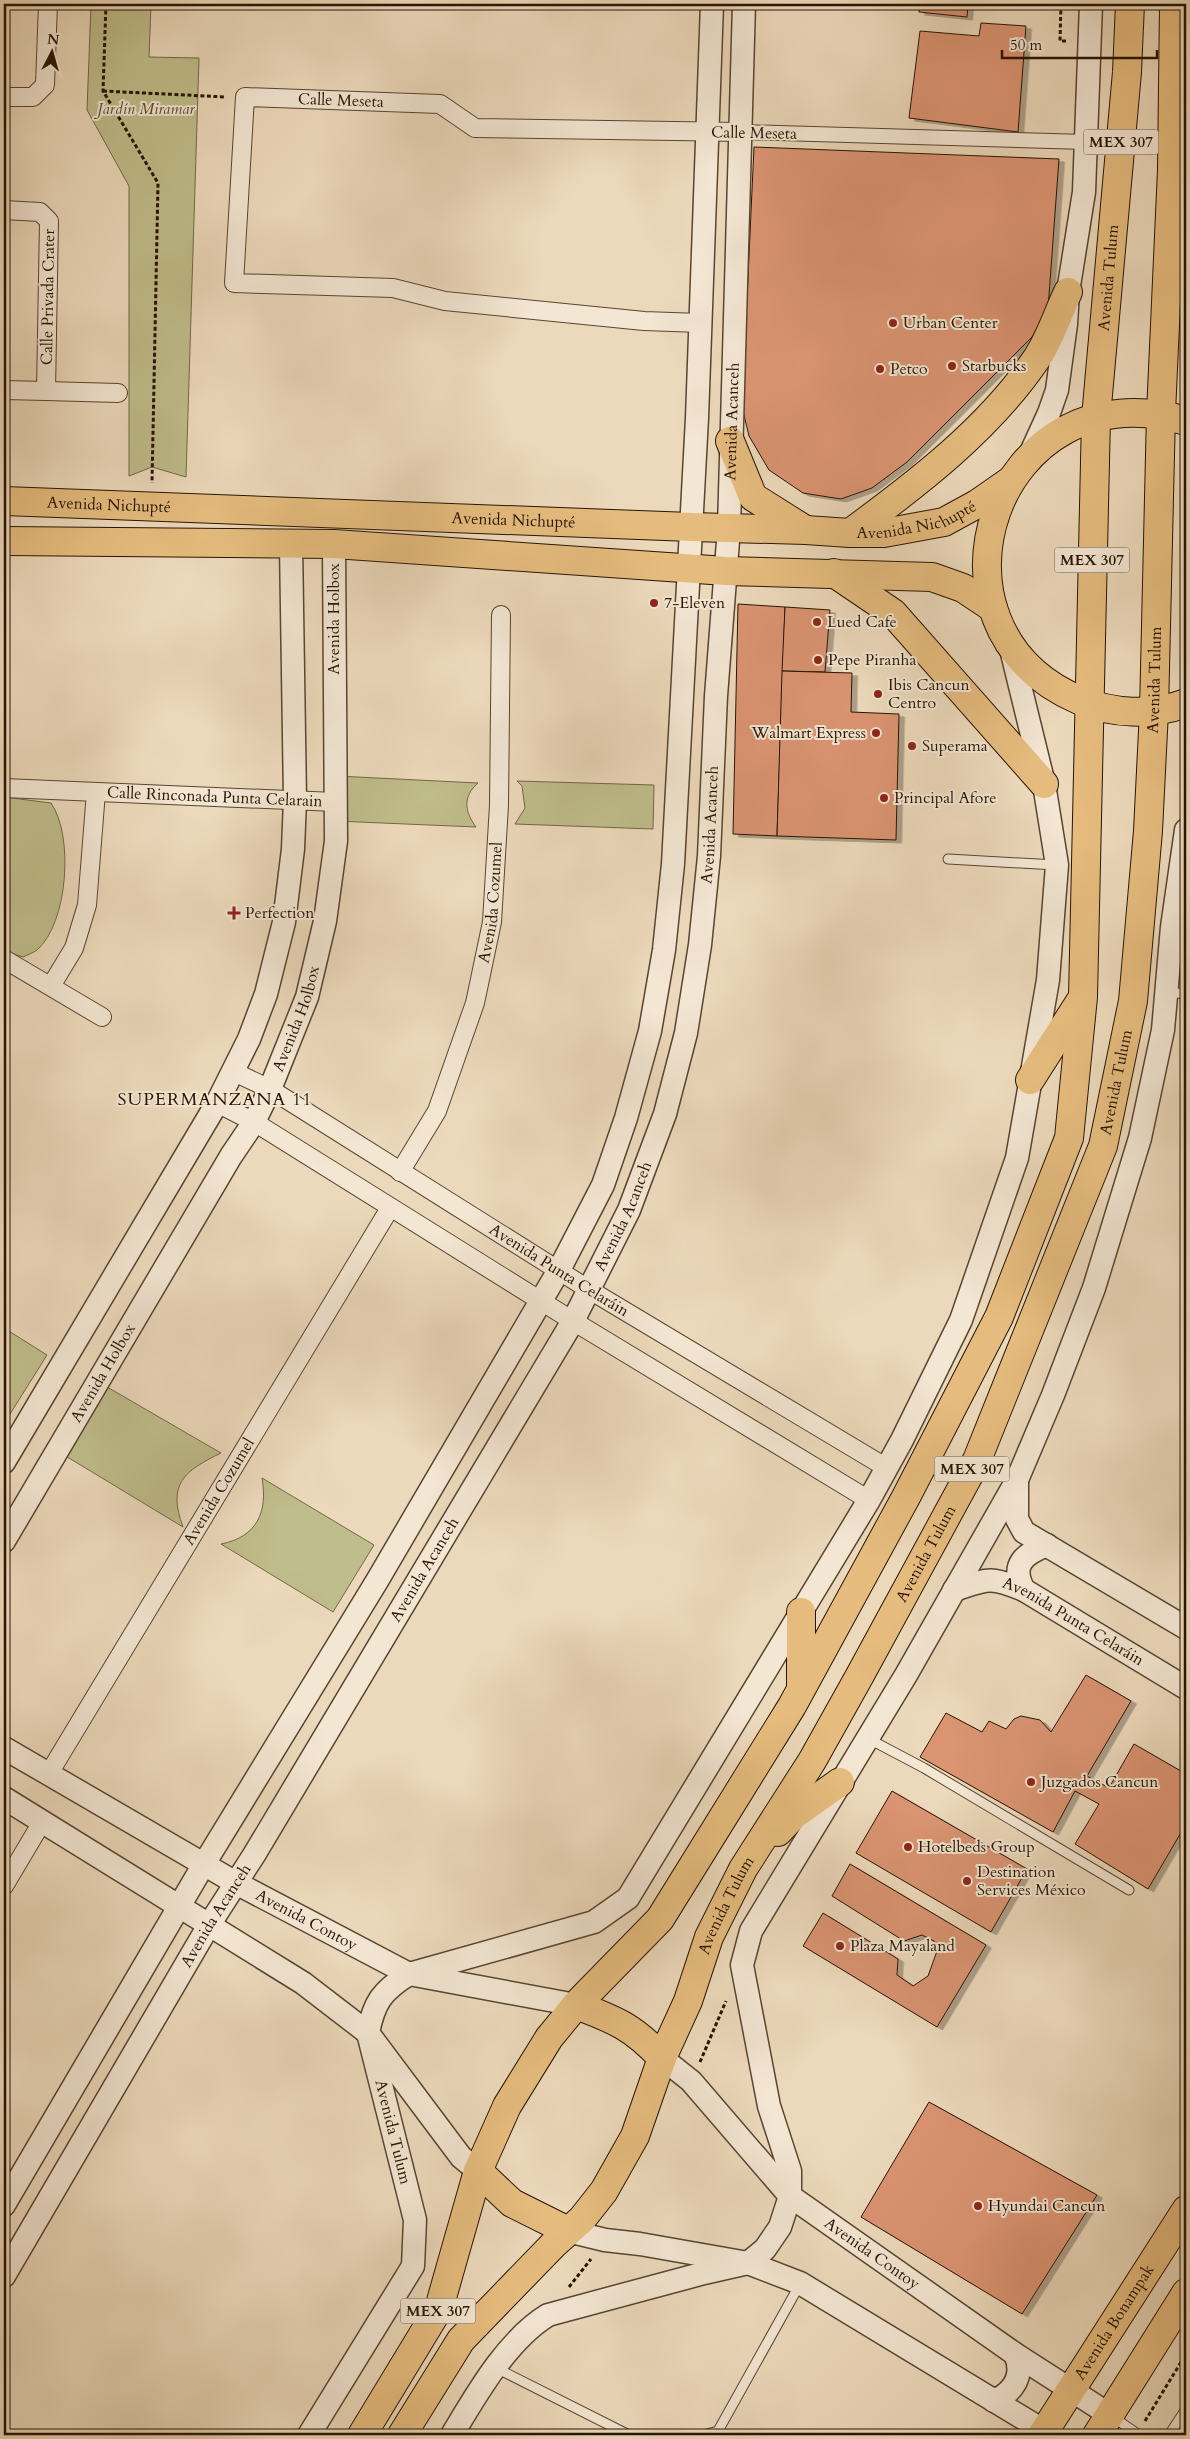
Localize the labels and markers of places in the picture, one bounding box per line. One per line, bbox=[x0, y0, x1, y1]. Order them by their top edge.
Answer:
place label: Urban Center bbox=[903, 312, 998, 334]
marker: Urban Center bbox=[887, 317, 899, 329]
place label: Starbucks bbox=[962, 355, 1026, 377]
place label: Petco bbox=[890, 358, 928, 380]
marker: Starbucks bbox=[946, 360, 958, 372]
marker: Petco bbox=[874, 363, 886, 375]
place label: 7-Eleven bbox=[664, 592, 725, 614]
marker: 7-Eleven bbox=[648, 597, 660, 609]
place label: Lued Cafe bbox=[827, 611, 897, 633]
marker: Lued Cafe bbox=[811, 616, 823, 628]
place label: Pepe Piranha bbox=[828, 649, 916, 671]
marker: Pepe Piranha bbox=[812, 654, 824, 666]
place label: Ibis Cancun Centro bbox=[888, 674, 970, 714]
marker: Ibis Cancun Centro bbox=[872, 688, 884, 700]
place label: Walmart Express bbox=[751, 722, 866, 744]
marker: Walmart Express bbox=[870, 727, 882, 739]
place label: Superama bbox=[922, 735, 988, 757]
marker: Superama bbox=[906, 740, 918, 752]
place label: Principal Afore bbox=[894, 787, 997, 809]
marker: Principal Afore bbox=[878, 792, 890, 804]
place label: Perfection bbox=[245, 902, 314, 924]
marker: Perfection bbox=[227, 906, 241, 920]
place label: Juzgados Cancun bbox=[1039, 1771, 1158, 1793]
marker: Juzgados Cancun bbox=[1025, 1776, 1037, 1788]
place label: Hotelbeds Group bbox=[918, 1836, 1035, 1858]
marker: Hotelbeds Group bbox=[902, 1841, 914, 1853]
place label: Destination Services México bbox=[977, 1861, 1086, 1901]
marker: Destination Services México bbox=[961, 1875, 973, 1887]
place label: Plaza Mayaland bbox=[850, 1935, 955, 1957]
marker: Plaza Mayaland bbox=[834, 1940, 846, 1952]
place label: Hyundai Cancun bbox=[988, 2195, 1105, 2217]
marker: Hyundai Cancun bbox=[972, 2200, 984, 2212]

